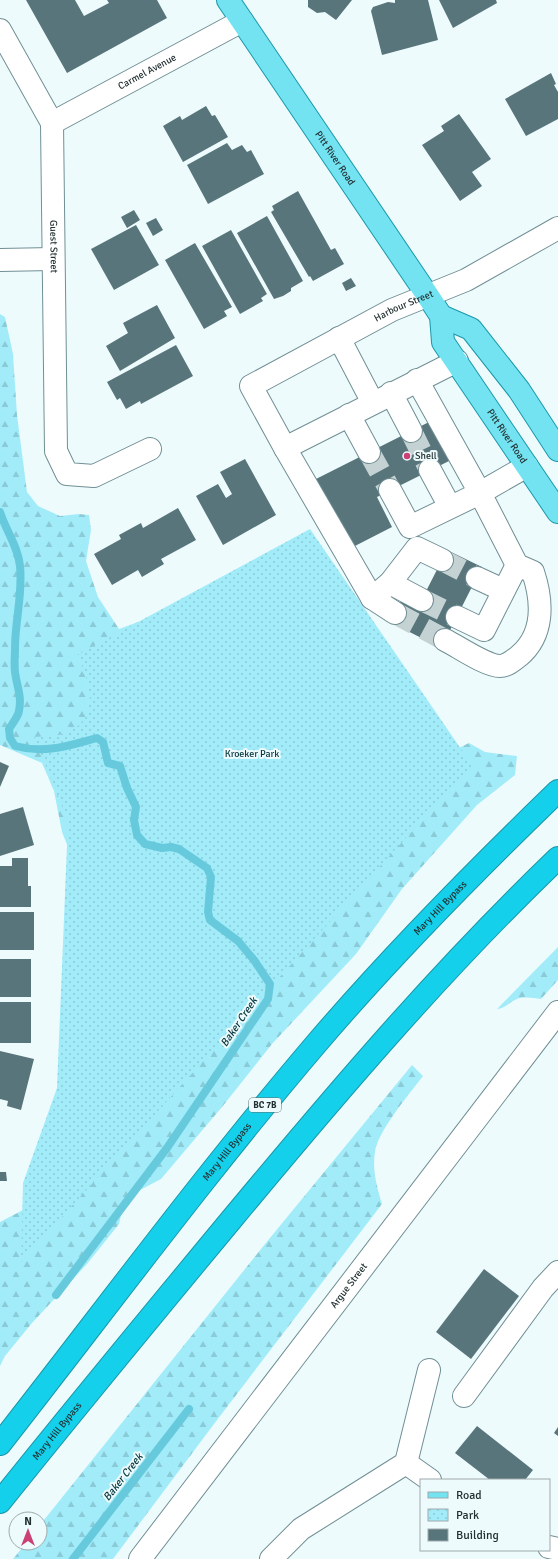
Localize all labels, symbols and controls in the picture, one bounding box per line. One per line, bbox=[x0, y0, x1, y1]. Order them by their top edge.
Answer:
street label: Carmel Avenue bbox=[116, 51, 178, 92]
street label: Pitt River Road bbox=[312, 129, 358, 188]
street label: Guest Street bbox=[47, 220, 60, 274]
street label: Harbour Street bbox=[372, 288, 435, 325]
street label: Pitt River Road bbox=[484, 407, 529, 466]
place label: Shell bbox=[415, 450, 437, 462]
marker: Shell bbox=[402, 451, 412, 461]
park label: Kroeker Park bbox=[225, 748, 279, 760]
street label: Mary Hill Bypass bbox=[411, 878, 470, 938]
water label: Baker Creek bbox=[218, 994, 261, 1049]
road number: BC 7B bbox=[249, 1098, 281, 1112]
street label: Mary Hill Bypass bbox=[200, 1120, 254, 1183]
street label: Argue Street bbox=[328, 1260, 370, 1311]
street label: Mary Hill Bypass bbox=[30, 1399, 85, 1463]
water label: Baker Creek bbox=[100, 1450, 146, 1503]
legend bbox=[420, 1479, 550, 1551]
text: Road bbox=[456, 1488, 482, 1503]
text: Park bbox=[456, 1508, 479, 1523]
north arrow bbox=[8, 1511, 48, 1551]
text: N bbox=[24, 1515, 32, 1528]
text: Building bbox=[456, 1528, 499, 1543]

